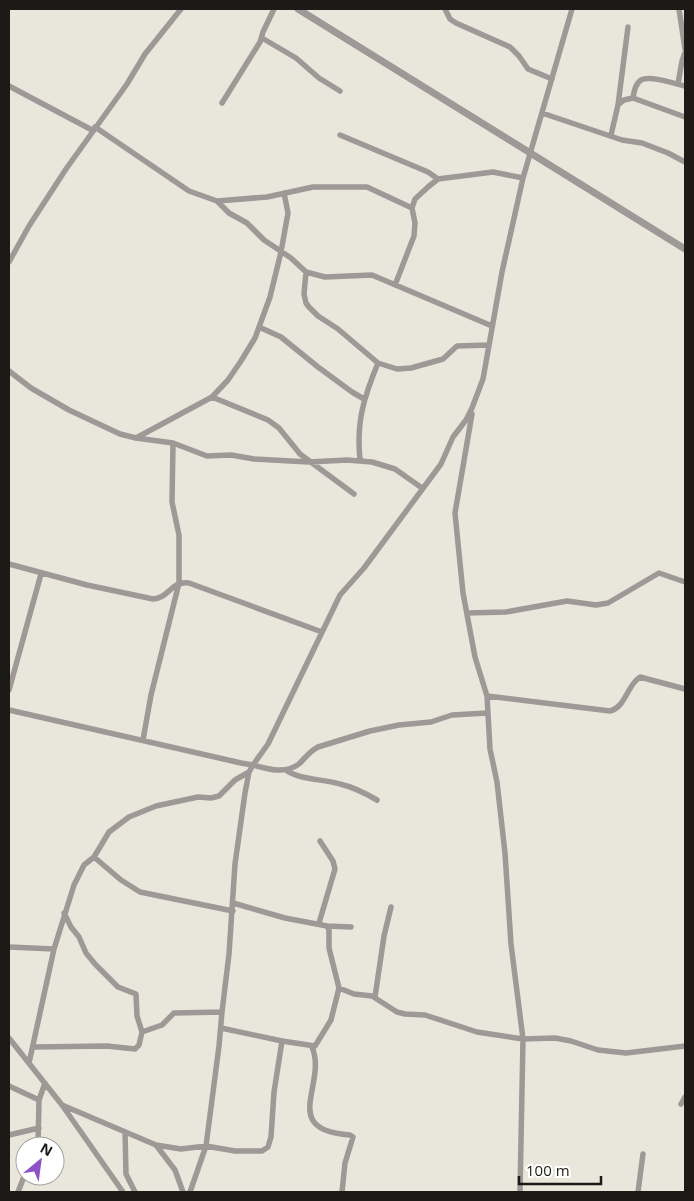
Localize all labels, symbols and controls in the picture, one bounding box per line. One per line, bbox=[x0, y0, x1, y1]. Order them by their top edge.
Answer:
north arrow bbox=[15, 1136, 65, 1186]
text: N bbox=[37, 1138, 56, 1160]
scale bar bbox=[519, 1154, 602, 1186]
text: 100 m bbox=[526, 1160, 570, 1180]

